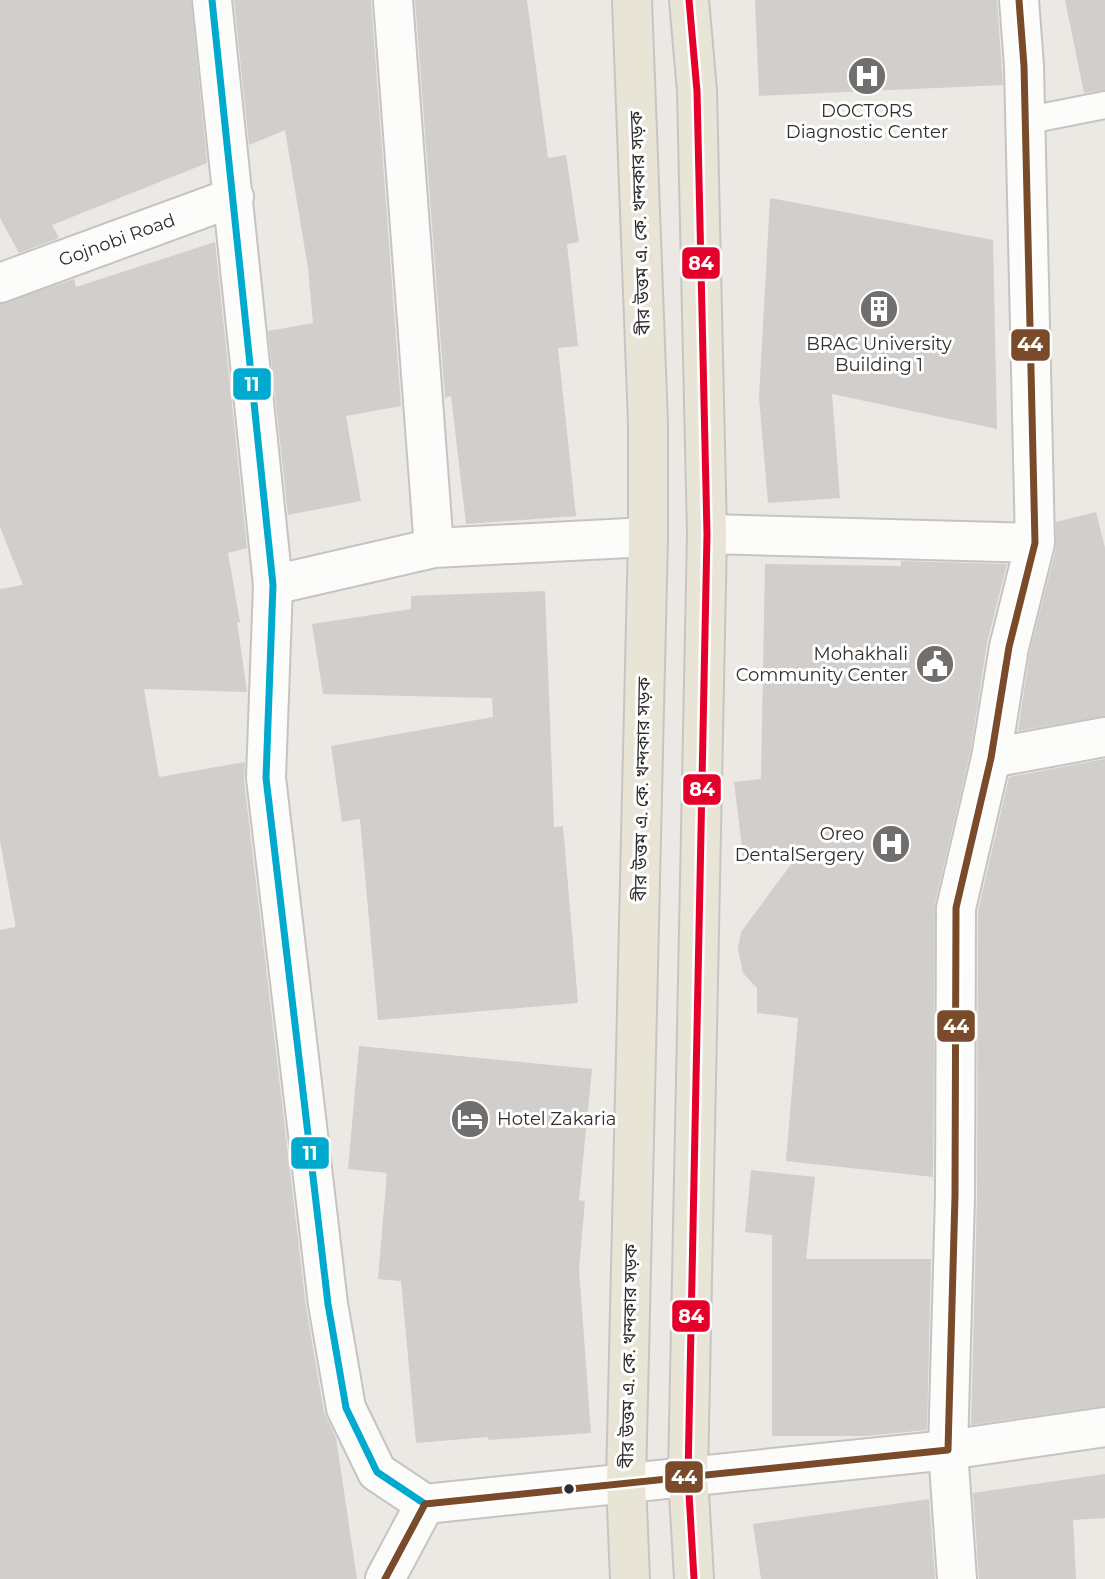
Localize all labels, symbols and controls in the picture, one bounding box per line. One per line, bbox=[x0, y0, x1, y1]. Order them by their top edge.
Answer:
hospital icon: DOCTORS Diagnostic Center bbox=[846, 55, 888, 97]
place label: DOCTORS Diagnostic Center bbox=[786, 100, 948, 143]
street label: বীর উত্তম এ. কে. খন্দকার সড়ক bbox=[625, 110, 655, 336]
street label: Gojnobi Road bbox=[56, 209, 178, 271]
line badge: 84 bbox=[681, 246, 721, 280]
text: 84 bbox=[688, 252, 714, 275]
building icon: BRAC University Building 1 bbox=[858, 288, 900, 330]
line badge: 44 bbox=[1010, 328, 1051, 362]
place label: BRAC University Building 1 bbox=[806, 333, 952, 376]
text: 44 bbox=[1017, 333, 1043, 356]
line badge: 11 bbox=[232, 367, 272, 401]
text: 11 bbox=[245, 373, 259, 396]
place label: Mohakhali Community Center bbox=[736, 643, 908, 686]
public building icon: Mohakhali Community Center bbox=[914, 643, 956, 685]
street label: বীর উত্তম এ. কে. খন্দকার সড়ক bbox=[629, 676, 655, 902]
line badge: 84 bbox=[682, 773, 722, 806]
text: 84 bbox=[689, 778, 715, 801]
place label: Oreo DentalSergery bbox=[735, 823, 864, 866]
hospital icon: Oreo DentalSergery bbox=[870, 823, 912, 865]
line badge: 44 bbox=[936, 1009, 976, 1043]
text: 44 bbox=[943, 1015, 969, 1038]
hotel icon: Hotel Zakaria bbox=[449, 1098, 491, 1140]
place label: Hotel Zakaria bbox=[497, 1108, 616, 1130]
line badge: 11 bbox=[290, 1136, 330, 1170]
text: 11 bbox=[303, 1142, 317, 1165]
street label: বীর উত্তম এ. কে. খন্দকার সড়ক bbox=[616, 1243, 642, 1469]
line badge: 84 bbox=[671, 1299, 711, 1333]
text: 84 bbox=[678, 1305, 704, 1328]
line badge: 44 bbox=[664, 1460, 704, 1494]
text: 44 bbox=[671, 1466, 697, 1489]
unlabelled marker bbox=[562, 1482, 576, 1496]

